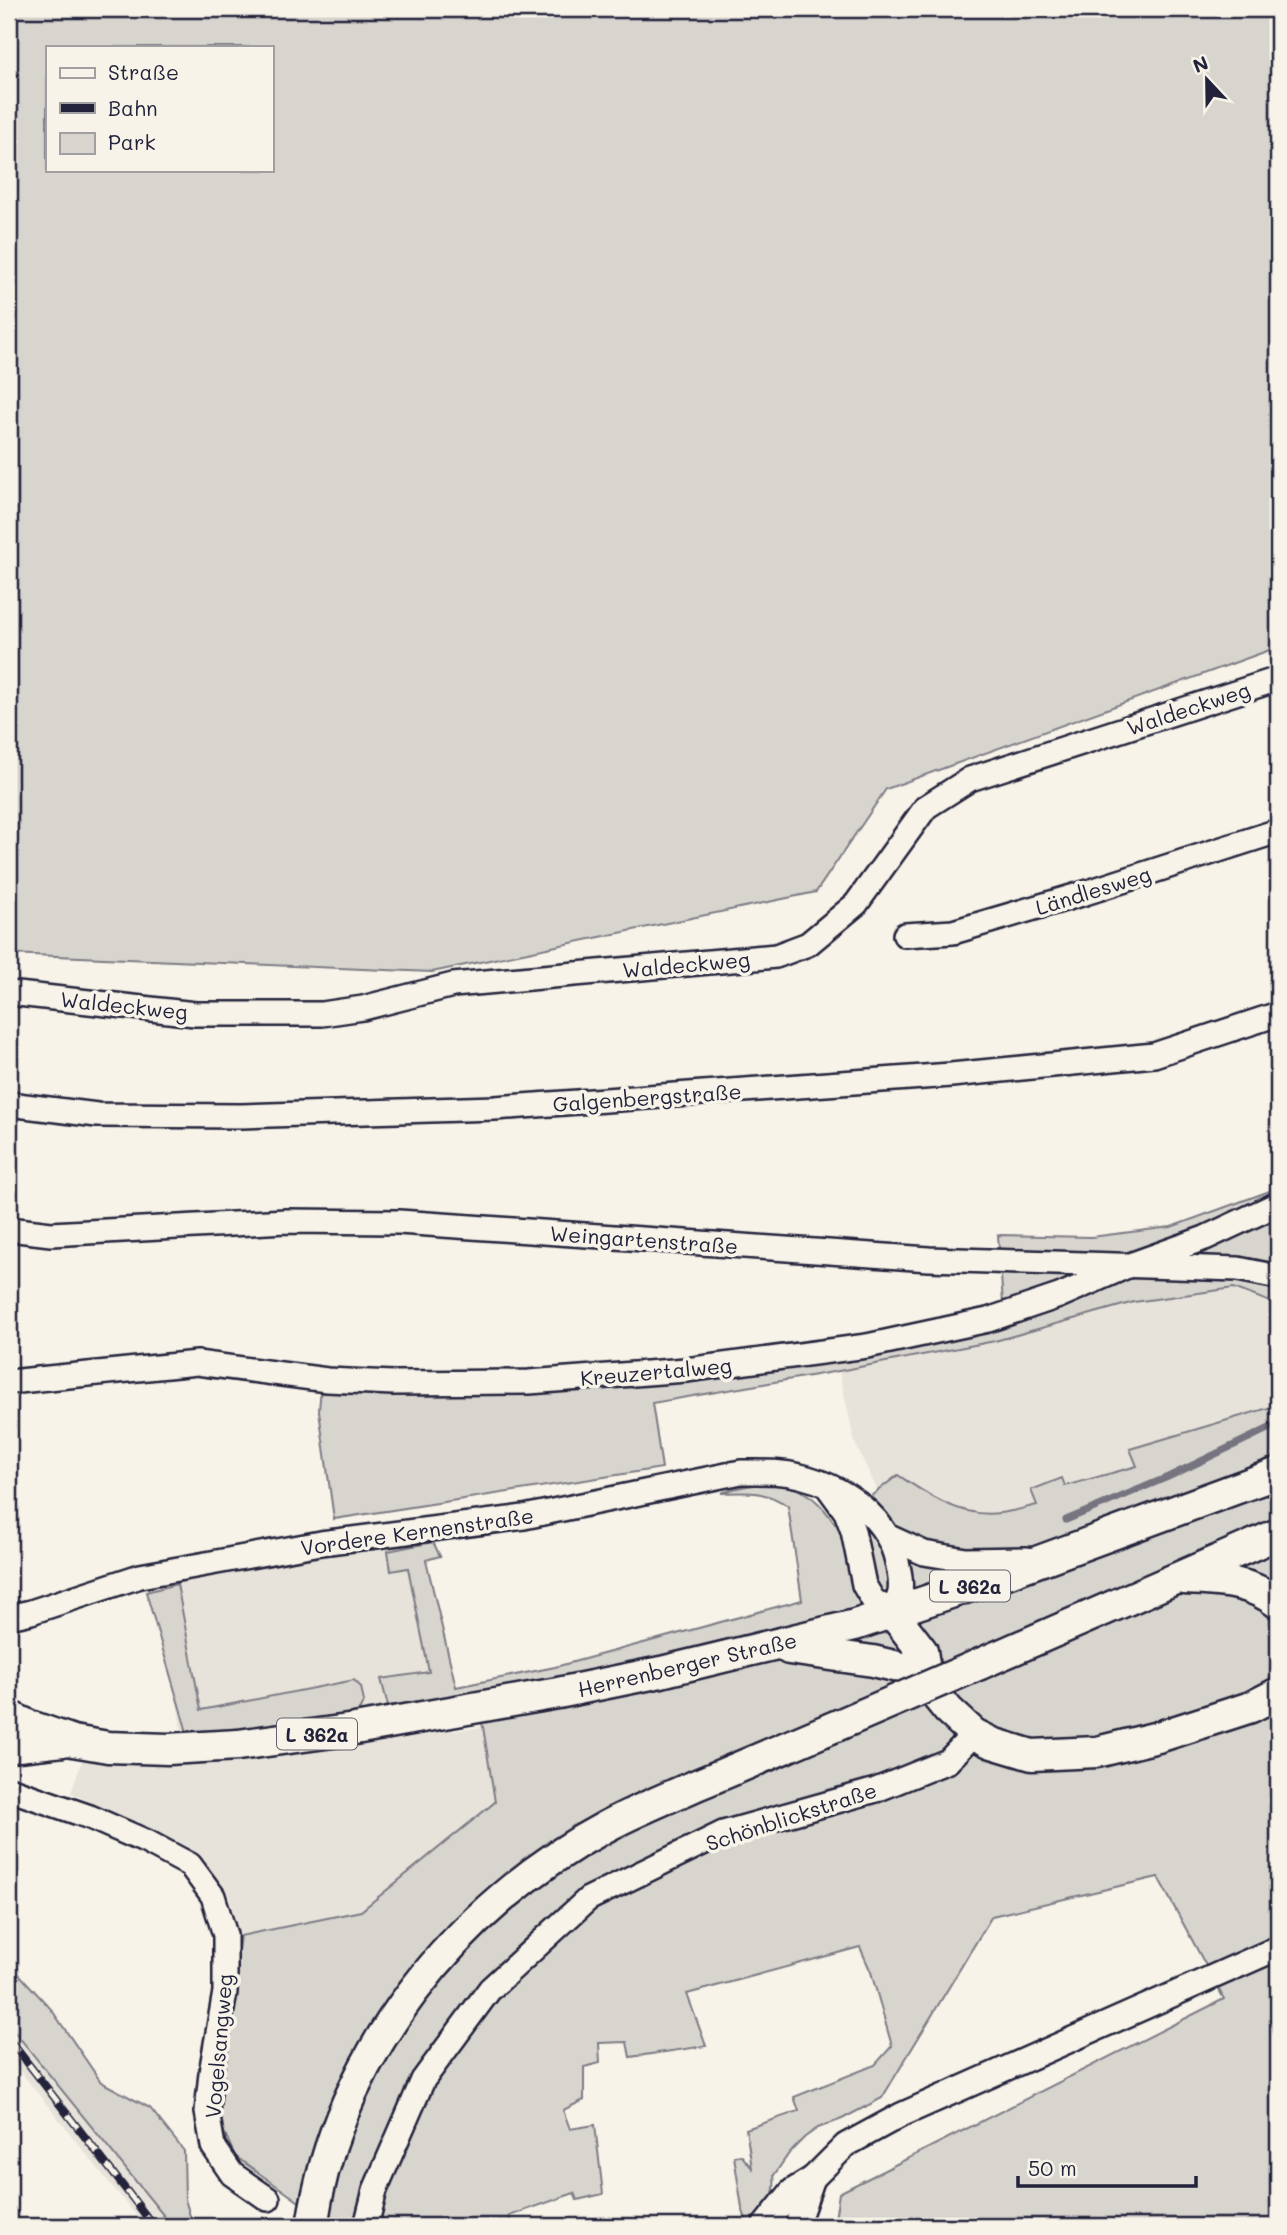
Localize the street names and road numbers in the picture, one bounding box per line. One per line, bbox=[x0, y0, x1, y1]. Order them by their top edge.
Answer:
street label: Waldeckweg bbox=[1123, 675, 1253, 741]
street label: Ländlesweg bbox=[1032, 860, 1154, 920]
street label: Waldeckweg bbox=[621, 945, 751, 983]
street label: Waldeckweg bbox=[59, 985, 189, 1025]
street label: Galgenbergstraße bbox=[552, 1077, 742, 1117]
street label: Weingartenstraße bbox=[549, 1219, 739, 1259]
street label: Kreuzertalweg bbox=[579, 1351, 733, 1391]
street label: Vordere Kernenstraße bbox=[299, 1501, 535, 1561]
road number: L 362a bbox=[930, 1570, 1010, 1602]
street label: Herrenberger Straße bbox=[575, 1626, 799, 1702]
road number: L 362a bbox=[277, 1718, 357, 1750]
street label: Schönblickstraße bbox=[702, 1776, 880, 1856]
street label: Vogelsangweg bbox=[198, 1973, 238, 2119]

